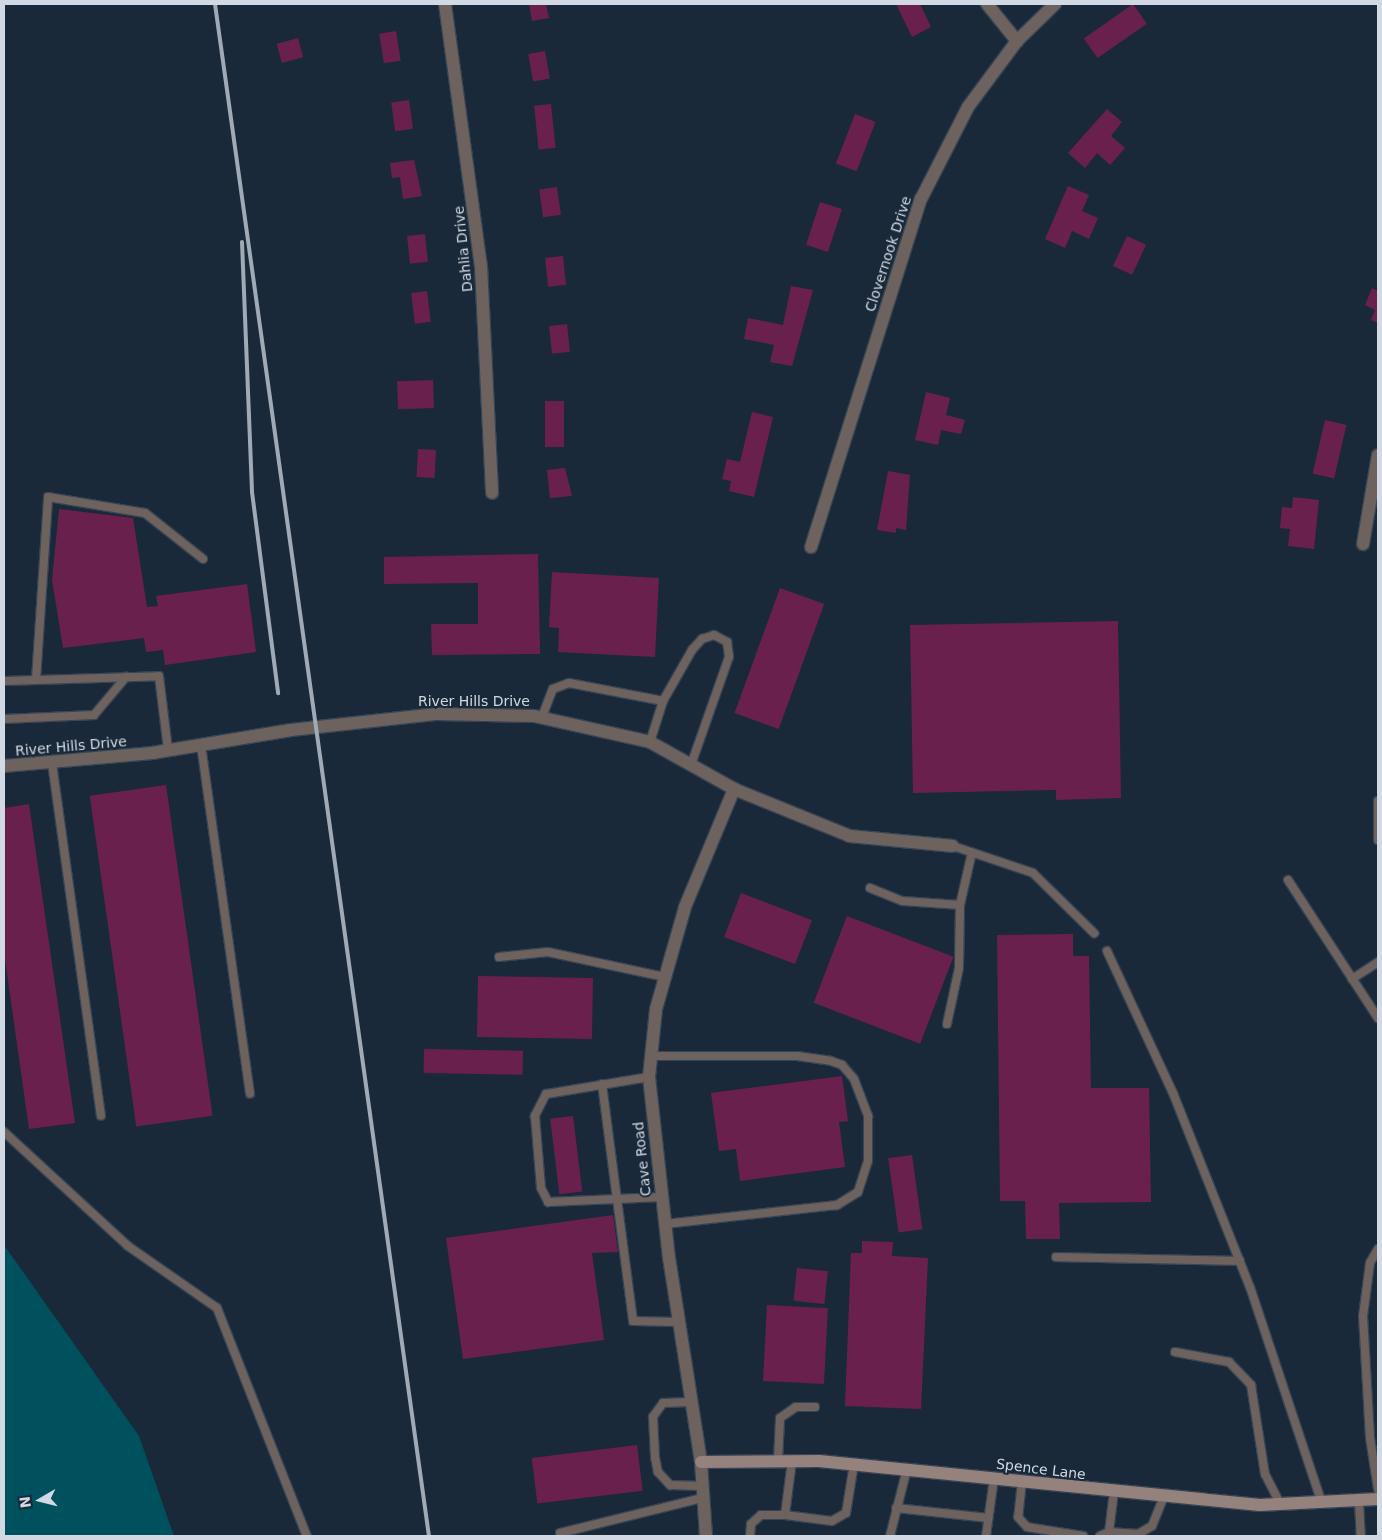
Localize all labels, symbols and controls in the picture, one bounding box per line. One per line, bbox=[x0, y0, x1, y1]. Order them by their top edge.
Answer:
street label: Clovernook Drive bbox=[861, 194, 915, 314]
street label: Dahlia Drive bbox=[450, 205, 476, 293]
street label: River Hills Drive bbox=[418, 693, 530, 709]
street label: River Hills Drive bbox=[14, 733, 128, 759]
street label: Cave Road bbox=[630, 1121, 654, 1197]
street label: Spence Lane bbox=[995, 1455, 1087, 1483]
north arrow bbox=[15, 1475, 65, 1525]
text: N bbox=[16, 1495, 34, 1509]

